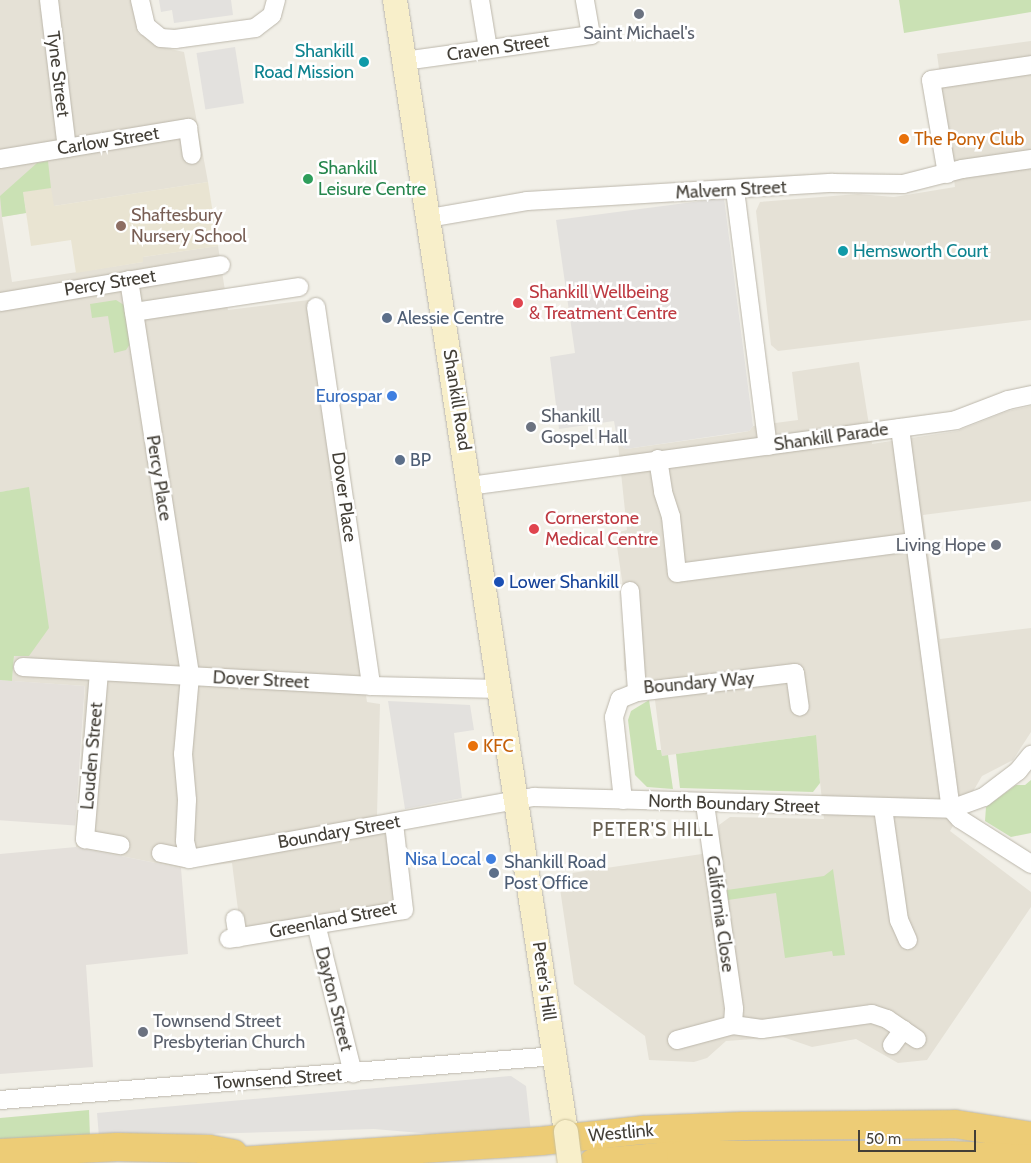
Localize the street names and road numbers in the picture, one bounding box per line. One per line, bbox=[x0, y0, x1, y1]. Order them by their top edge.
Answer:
street label: Tyne Street bbox=[42, 30, 74, 118]
street label: Craven Street bbox=[445, 30, 551, 66]
street label: Carlow Street bbox=[56, 122, 160, 160]
street label: Malvern Street bbox=[675, 176, 787, 204]
street label: Percy Street bbox=[63, 265, 157, 301]
street label: Shankill Road bbox=[438, 348, 476, 452]
street label: Shankill Parade bbox=[772, 418, 890, 456]
street label: Percy Place bbox=[142, 434, 176, 522]
street label: Dover Place bbox=[327, 451, 361, 543]
street label: Dover Street bbox=[212, 667, 310, 693]
street label: Boundary Way bbox=[643, 667, 755, 699]
street label: Louden Street bbox=[77, 701, 107, 811]
street label: North Boundary Street bbox=[648, 790, 820, 818]
street label: Boundary Street bbox=[276, 811, 402, 853]
street label: California Close bbox=[701, 854, 739, 974]
street label: Greenland Street bbox=[268, 897, 398, 943]
street label: Peter's Hill bbox=[528, 940, 560, 1022]
street label: Dayton Street bbox=[311, 945, 357, 1053]
street label: Townsend Street bbox=[213, 1064, 343, 1094]
street label: Westlink bbox=[588, 1119, 654, 1147]

